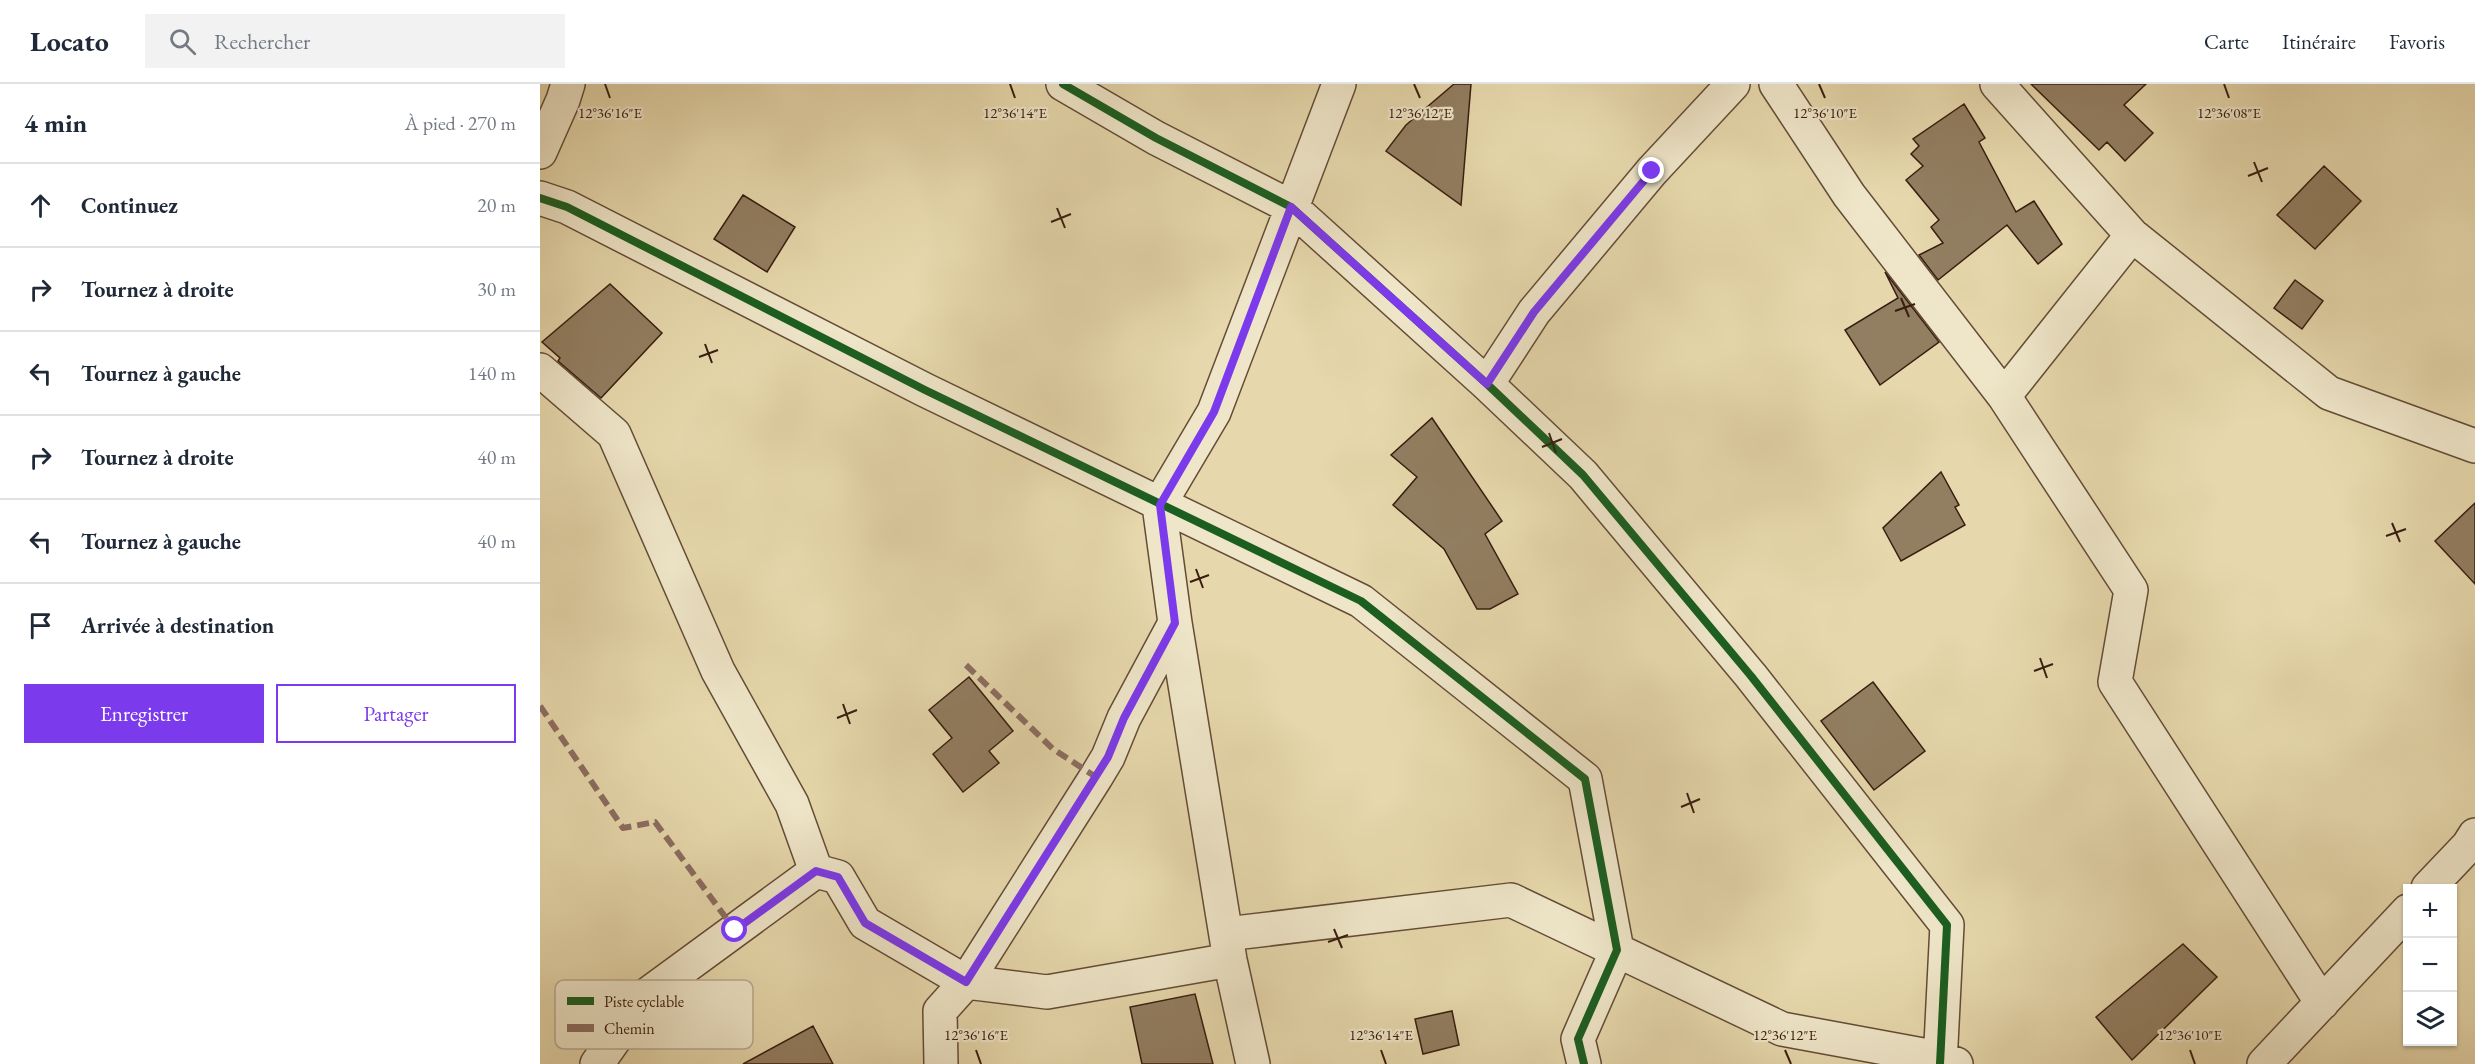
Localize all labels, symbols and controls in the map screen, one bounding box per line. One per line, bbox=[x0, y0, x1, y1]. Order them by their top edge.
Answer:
search box bbox=[145, 14, 565, 68]
text: Locato bbox=[30, 23, 109, 59]
icon: search bbox=[166, 25, 199, 58]
text: Rechercher bbox=[214, 27, 310, 56]
text: Carte bbox=[2204, 28, 2249, 55]
text: Itinéraire bbox=[2282, 28, 2356, 55]
text: Favoris bbox=[2389, 28, 2445, 55]
text: 12°36'16"E bbox=[578, 103, 643, 122]
text: 12°36'14"E bbox=[983, 103, 1048, 122]
text: 12°36'12"E bbox=[1388, 103, 1453, 122]
text: 12°36'10"E bbox=[1793, 103, 1858, 122]
text: 12°36'08"E bbox=[2197, 103, 2262, 122]
text: 4 min bbox=[24, 106, 87, 140]
text: À pied · 270 m bbox=[405, 110, 516, 136]
route end bbox=[1638, 157, 1664, 183]
icon: ahead bbox=[24, 189, 57, 222]
text: Continuez bbox=[81, 191, 178, 220]
text: 20 m bbox=[477, 192, 516, 218]
icon: right bbox=[24, 273, 57, 306]
text: Tournez à droite bbox=[81, 275, 234, 304]
text: 30 m bbox=[477, 276, 516, 302]
icon: left bbox=[24, 357, 57, 390]
text: Tournez à gauche bbox=[81, 359, 241, 388]
text: 140 m bbox=[468, 360, 516, 386]
icon: right bbox=[24, 441, 57, 474]
text: Tournez à droite bbox=[81, 443, 234, 472]
text: 40 m bbox=[477, 444, 516, 470]
icon: left bbox=[24, 525, 57, 558]
text: Tournez à gauche bbox=[81, 527, 241, 556]
text: 40 m bbox=[477, 528, 516, 554]
icon: arrive bbox=[24, 609, 57, 642]
text: Arrivée à destination bbox=[81, 611, 274, 640]
button: Enregistrer bbox=[24, 684, 264, 743]
button: Partager bbox=[276, 684, 516, 743]
map controls bbox=[2403, 884, 2457, 1046]
button: + bbox=[2403, 884, 2457, 938]
route start bbox=[721, 916, 747, 942]
button: − bbox=[2403, 938, 2457, 992]
legend bbox=[555, 980, 753, 1049]
text: Piste cyclable bbox=[604, 991, 684, 1012]
button: layers bbox=[2403, 992, 2457, 1046]
text: Chemin bbox=[604, 1018, 655, 1039]
text: 12°36'16"E bbox=[944, 1025, 1009, 1044]
text: 12°36'14"E bbox=[1349, 1025, 1414, 1044]
text: 12°36'12"E bbox=[1753, 1025, 1818, 1044]
text: 12°36'10"E bbox=[2158, 1025, 2223, 1044]

